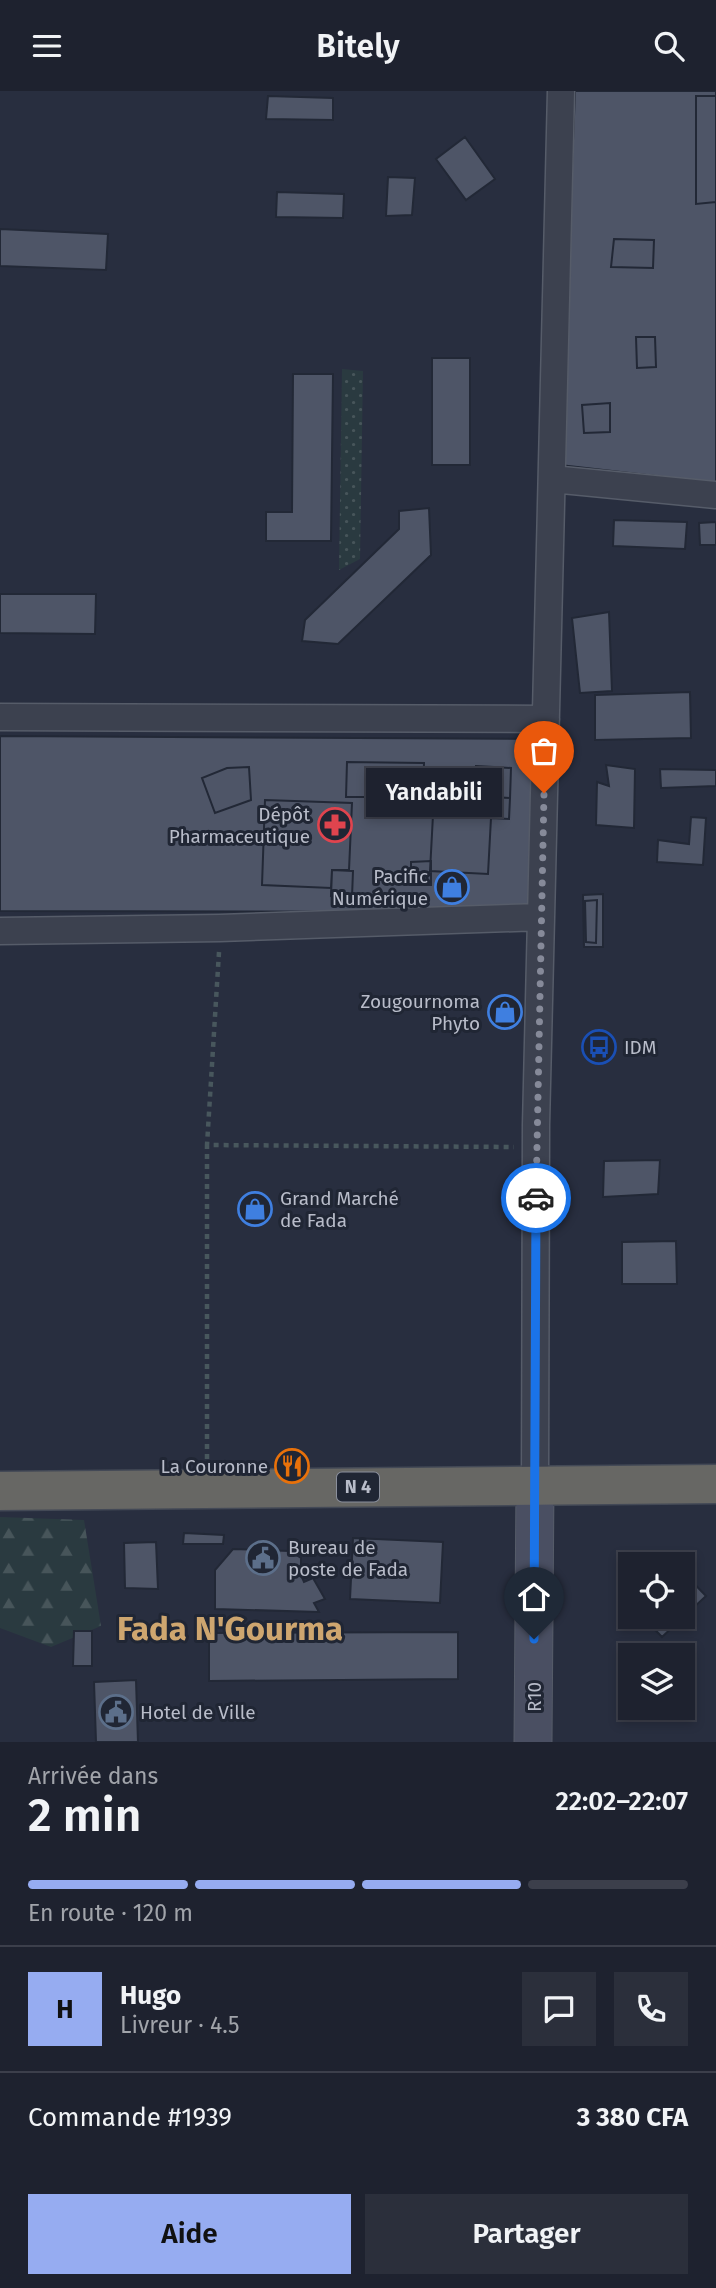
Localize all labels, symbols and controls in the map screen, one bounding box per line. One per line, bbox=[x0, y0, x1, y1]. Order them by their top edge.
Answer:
icon: menu bbox=[28, 27, 66, 65]
text: Bitely bbox=[316, 27, 400, 65]
icon: search bbox=[650, 27, 688, 65]
pin bbox=[514, 721, 574, 793]
icon: bag bbox=[525, 732, 563, 770]
callout: Yandabili bbox=[365, 769, 502, 817]
text: Yandabili bbox=[385, 778, 483, 806]
place label: Dépôt Pharmaceutique bbox=[169, 803, 310, 848]
pharmacy icon: Dépôt Pharmaceutique bbox=[316, 806, 354, 844]
place label: Pacific Numérique bbox=[332, 865, 428, 910]
shop icon: Pacific Numérique bbox=[433, 868, 471, 906]
place label: Zougournoma Phyto bbox=[360, 990, 480, 1035]
shop icon: Zougournoma Phyto bbox=[486, 993, 524, 1031]
bus stop icon: IDM bbox=[580, 1028, 618, 1066]
place label: IDM bbox=[624, 1036, 657, 1059]
courier bbox=[501, 1163, 571, 1233]
icon: car bbox=[517, 1179, 555, 1217]
place label: Grand Marché de Fada bbox=[280, 1187, 399, 1232]
shop icon: Grand Marché de Fada bbox=[236, 1190, 274, 1228]
restaurant icon: La Couronne bbox=[273, 1447, 311, 1485]
place label: La Couronne bbox=[160, 1455, 268, 1478]
road number: N 4 bbox=[337, 1472, 379, 1501]
place label: Bureau de poste de Fada bbox=[288, 1536, 408, 1581]
public building icon: Bureau de poste de Fada bbox=[244, 1539, 282, 1577]
map controls bbox=[618, 1552, 695, 1720]
button: locate bbox=[618, 1552, 695, 1629]
pin bbox=[504, 1567, 564, 1639]
icon: home bbox=[515, 1578, 553, 1616]
district label: Fada N'Gourma bbox=[117, 1609, 343, 1649]
button: layers bbox=[618, 1643, 695, 1720]
street label: R10 bbox=[523, 1682, 546, 1712]
public building icon: Hotel de Ville bbox=[97, 1693, 135, 1731]
place label: Hotel de Ville bbox=[140, 1701, 256, 1724]
text: Arrivée dans bbox=[28, 1762, 158, 1790]
text: 22:02–22:07 bbox=[555, 1786, 688, 1817]
text: 2 min bbox=[28, 1788, 141, 1843]
text: En route · 120 m bbox=[28, 1899, 193, 1927]
button: chat bbox=[522, 1972, 596, 2046]
button: phone bbox=[614, 1972, 688, 2046]
text: Hugo bbox=[120, 1980, 181, 2011]
text: H bbox=[56, 1994, 74, 2025]
text: Livreur · 4.5 bbox=[120, 2011, 239, 2039]
text: Commande #1939 bbox=[28, 2102, 232, 2133]
text: 3 380 CFA bbox=[577, 2102, 688, 2133]
button: Aide bbox=[28, 2194, 351, 2274]
button: Partager bbox=[365, 2194, 688, 2274]

